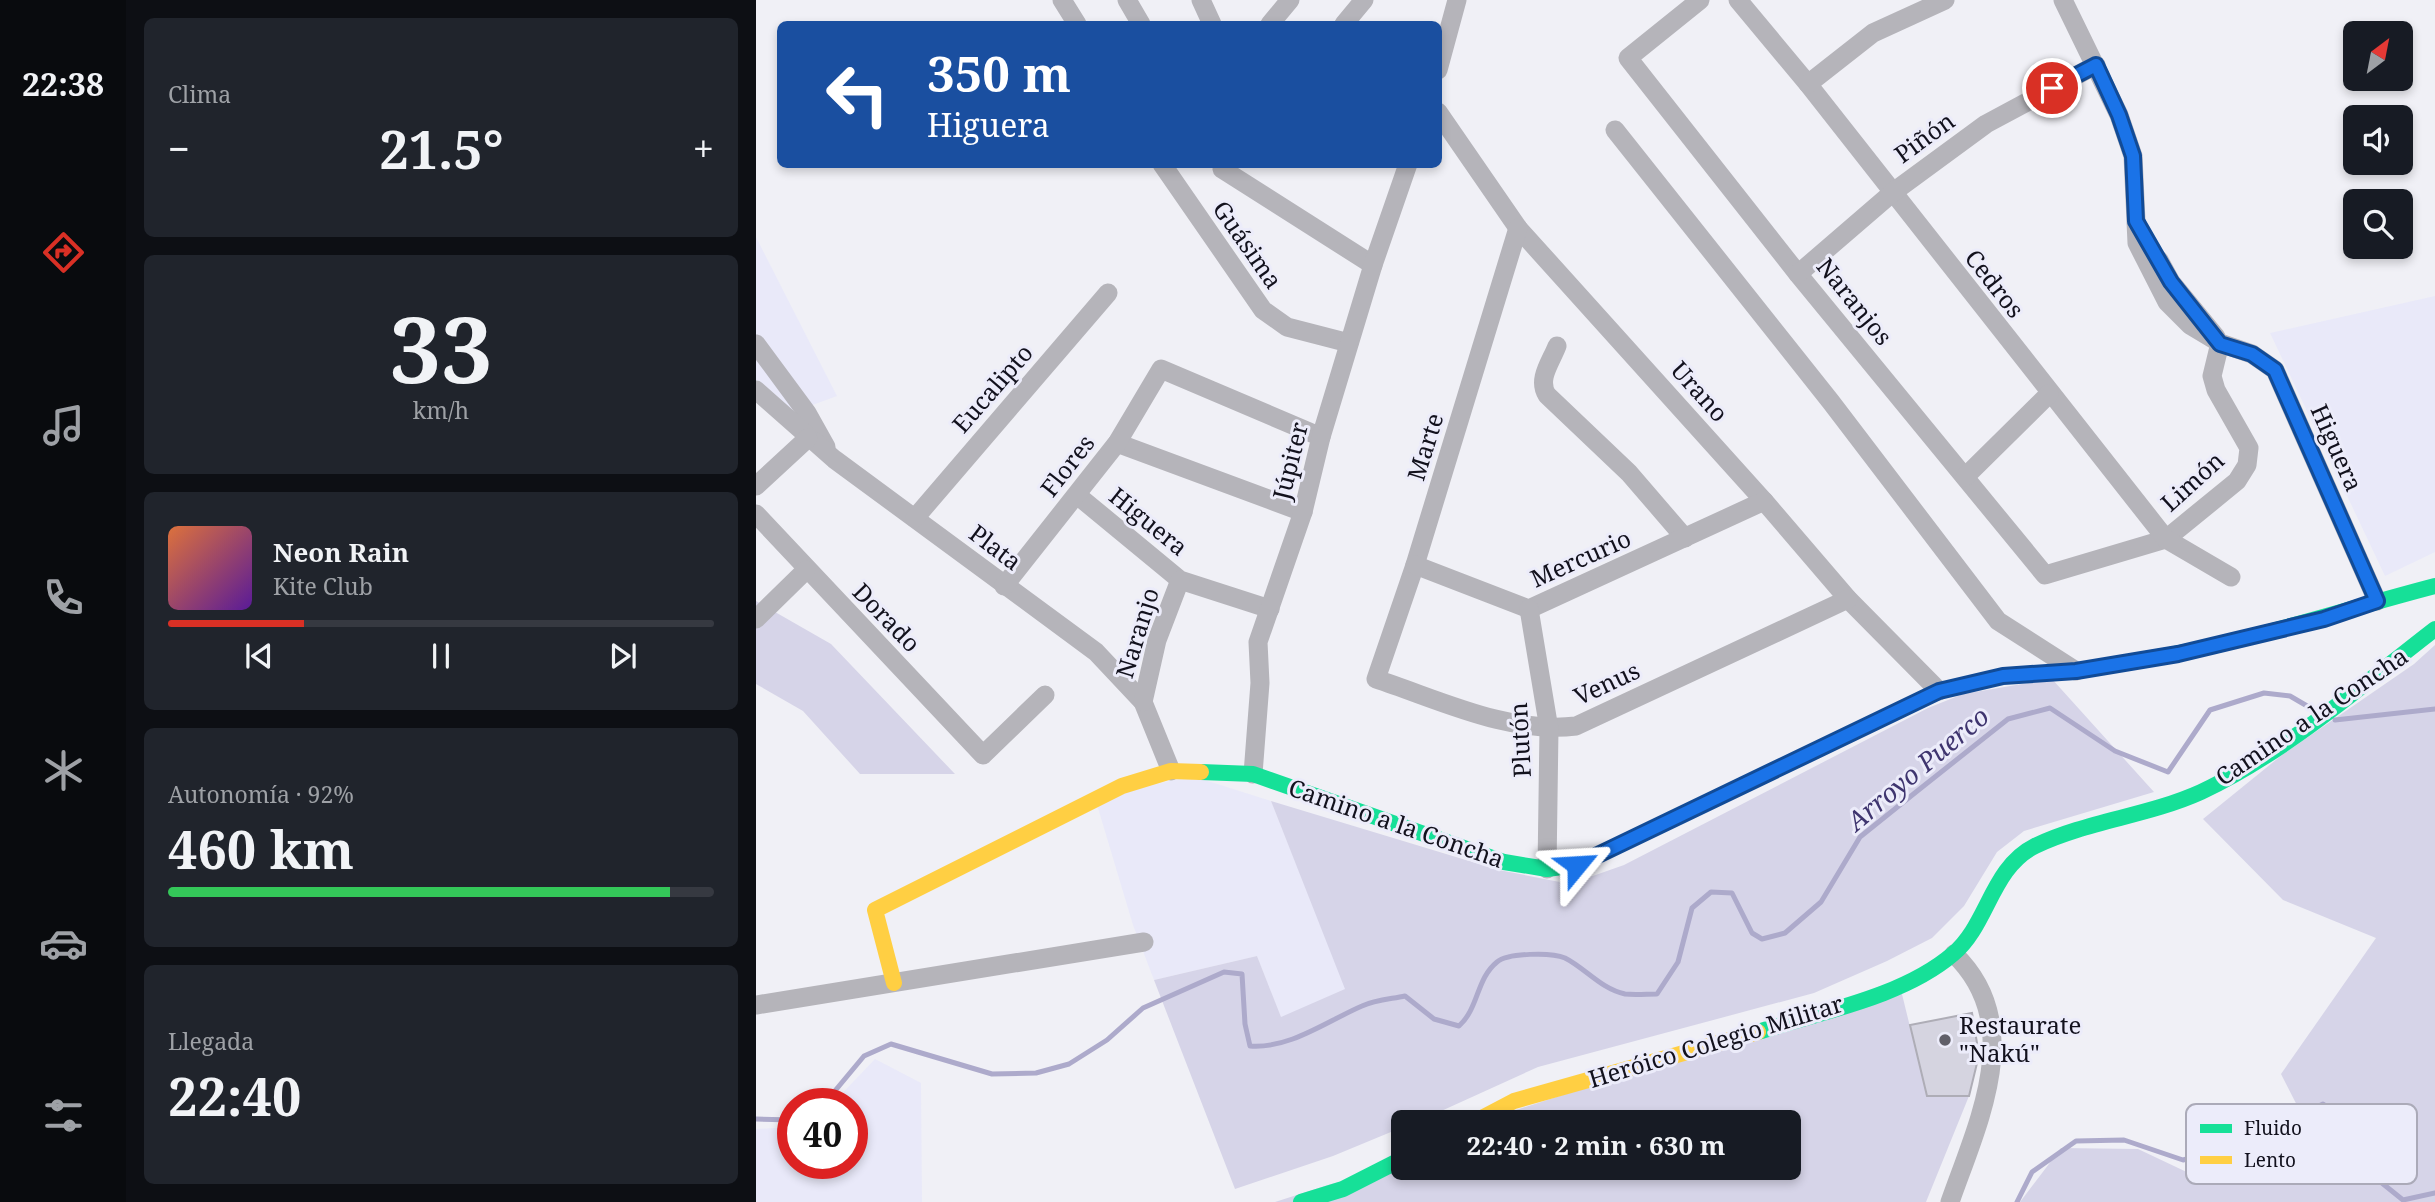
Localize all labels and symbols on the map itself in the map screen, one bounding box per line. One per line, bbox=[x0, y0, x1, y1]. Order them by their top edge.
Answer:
north arrow bbox=[2343, 21, 2413, 91]
pin bbox=[2022, 58, 2082, 118]
street label: Piñón bbox=[1887, 104, 1961, 170]
street label: Guásima bbox=[1206, 193, 1291, 295]
street label: Cedros bbox=[1958, 242, 2032, 324]
street label: Naranjos bbox=[1810, 250, 1901, 352]
street label: Eucalipto bbox=[944, 337, 1040, 439]
street label: Urano bbox=[1664, 354, 1736, 428]
street label: Higuera bbox=[2304, 399, 2371, 496]
street label: Marte bbox=[1399, 409, 1450, 484]
street label: Júpiter bbox=[1264, 418, 1315, 504]
street label: Flores bbox=[1032, 427, 1101, 503]
street label: Limón bbox=[2153, 444, 2231, 518]
street label: Higuera bbox=[1103, 479, 1195, 563]
street label: Plata bbox=[963, 516, 1029, 577]
street label: Mercurio bbox=[1525, 521, 1636, 594]
street label: Dorado bbox=[846, 575, 928, 659]
street label: Naranjo bbox=[1107, 583, 1166, 682]
street label: Camino a la Concha bbox=[2208, 639, 2414, 793]
street label: Venus bbox=[1568, 653, 1645, 712]
water label: Arroyo Puerco bbox=[1837, 698, 1996, 840]
street label: Plutón bbox=[1501, 702, 1538, 778]
street label: Camino a la Concha bbox=[1284, 770, 1509, 875]
position arrow bbox=[1540, 828, 1614, 902]
street label: Heróico Colegio Militar bbox=[1584, 986, 1847, 1095]
place label: Restaurate "Nakú" bbox=[1959, 1008, 2081, 1069]
marker: Restaurate "Nakú" bbox=[1937, 1032, 1953, 1048]
speed limit sign: 40 bbox=[777, 1088, 868, 1179]
legend bbox=[2186, 1104, 2417, 1184]
text: Fluido bbox=[2244, 1115, 2302, 1141]
text: Lento bbox=[2244, 1147, 2296, 1173]

